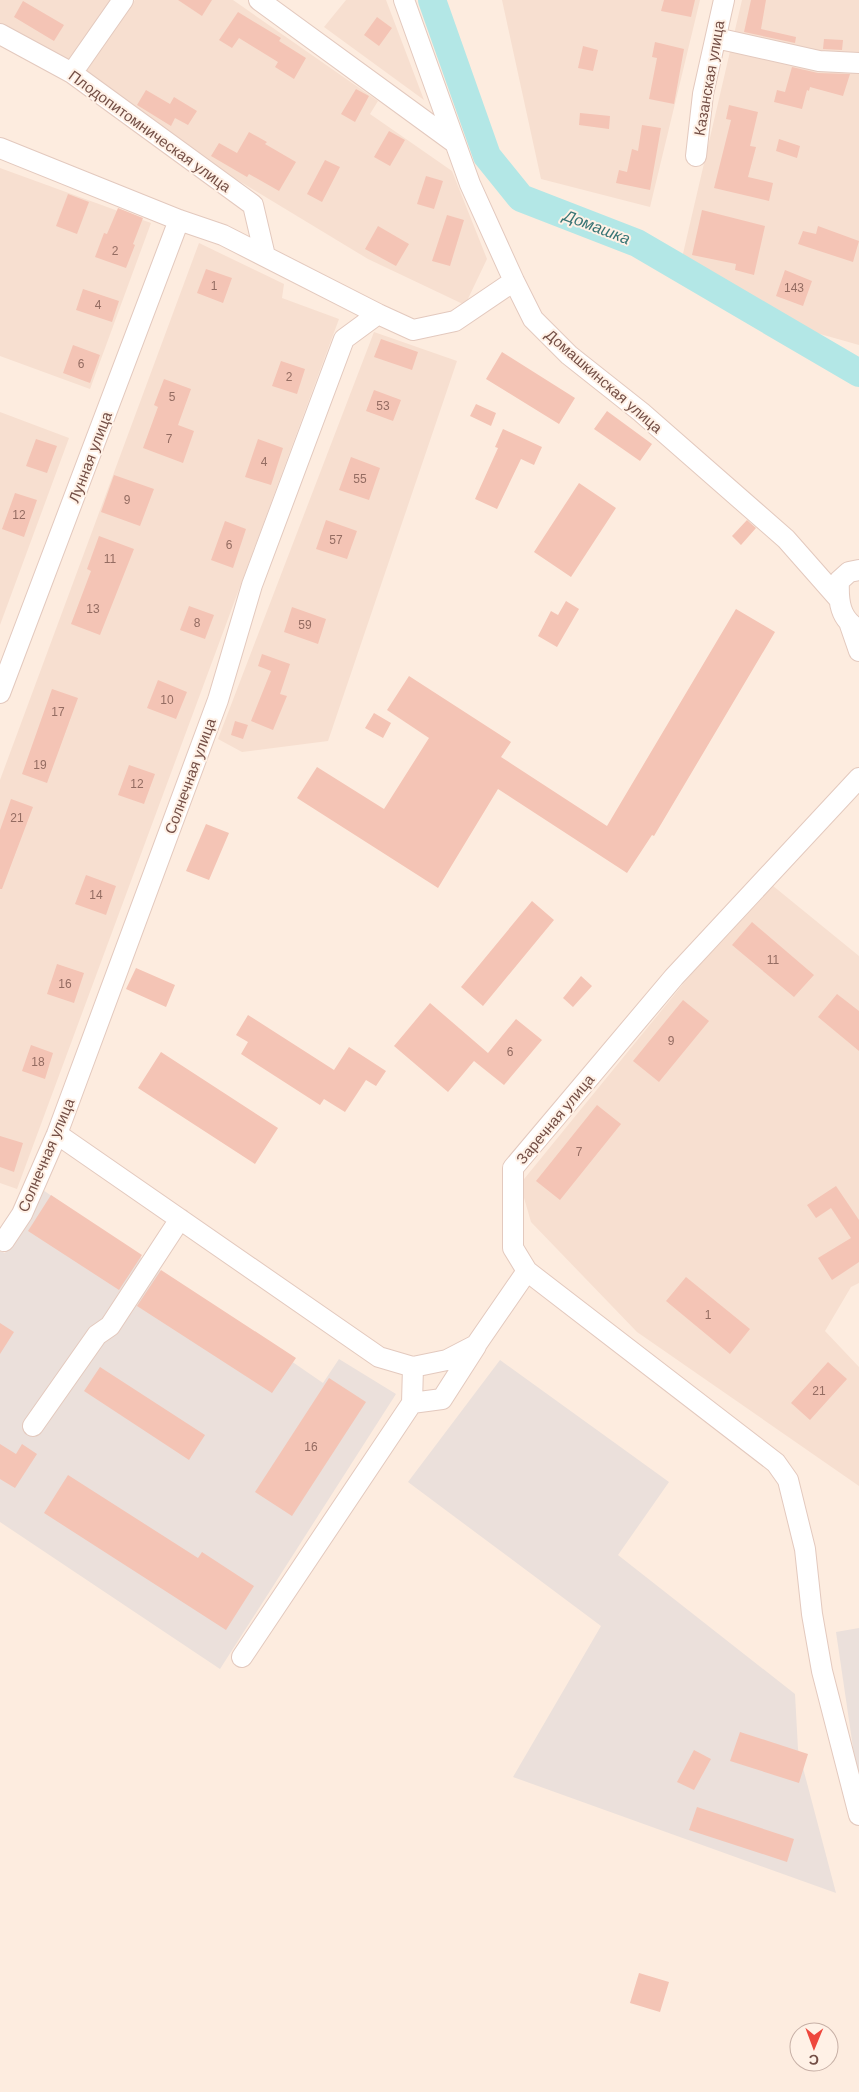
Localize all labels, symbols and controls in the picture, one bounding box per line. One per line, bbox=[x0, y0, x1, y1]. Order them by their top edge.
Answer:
street label: Казанская улица bbox=[690, 18, 728, 137]
street label: Плодопитомническая улица bbox=[66, 67, 235, 196]
water label: Домашка bbox=[560, 206, 633, 247]
house number: 2 bbox=[112, 244, 119, 258]
house number: 1 bbox=[211, 279, 218, 293]
house number: 143 bbox=[784, 281, 804, 295]
house number: 4 bbox=[95, 298, 102, 312]
street label: Домашкинская улица bbox=[542, 326, 666, 437]
house number: 6 bbox=[78, 357, 85, 371]
house number: 2 bbox=[286, 370, 293, 384]
house number: 5 bbox=[169, 390, 176, 404]
house number: 53 bbox=[376, 399, 390, 413]
street label: Лунная улица bbox=[65, 409, 115, 505]
house number: 7 bbox=[166, 432, 173, 446]
house number: 4 bbox=[261, 455, 268, 469]
house number: 55 bbox=[353, 472, 367, 486]
house number: 9 bbox=[124, 493, 131, 507]
house number: 12 bbox=[12, 508, 26, 522]
house number: 57 bbox=[329, 533, 343, 547]
house number: 6 bbox=[226, 538, 233, 552]
house number: 11 bbox=[104, 552, 117, 566]
house number: 13 bbox=[86, 602, 100, 616]
house number: 8 bbox=[194, 616, 201, 630]
house number: 59 bbox=[298, 618, 312, 632]
house number: 10 bbox=[160, 693, 174, 707]
house number: 17 bbox=[51, 705, 65, 719]
street label: Солнечная улица bbox=[161, 715, 219, 836]
house number: 19 bbox=[33, 758, 47, 772]
house number: 12 bbox=[130, 777, 144, 791]
house number: 21 bbox=[10, 811, 24, 825]
house number: 14 bbox=[89, 888, 103, 902]
house number: 11 bbox=[767, 953, 780, 967]
house number: 16 bbox=[58, 977, 72, 991]
house number: 9 bbox=[668, 1034, 675, 1048]
house number: 6 bbox=[507, 1045, 514, 1059]
house number: 18 bbox=[31, 1055, 45, 1069]
street label: Заречная улица bbox=[513, 1070, 598, 1167]
street label: Солнечная улица bbox=[14, 1095, 78, 1214]
house number: 7 bbox=[576, 1145, 583, 1159]
house number: 1 bbox=[705, 1308, 712, 1322]
house number: 21 bbox=[812, 1384, 826, 1398]
house number: 16 bbox=[304, 1440, 318, 1454]
north arrow bbox=[789, 2022, 839, 2072]
text: С bbox=[809, 2052, 819, 2068]

